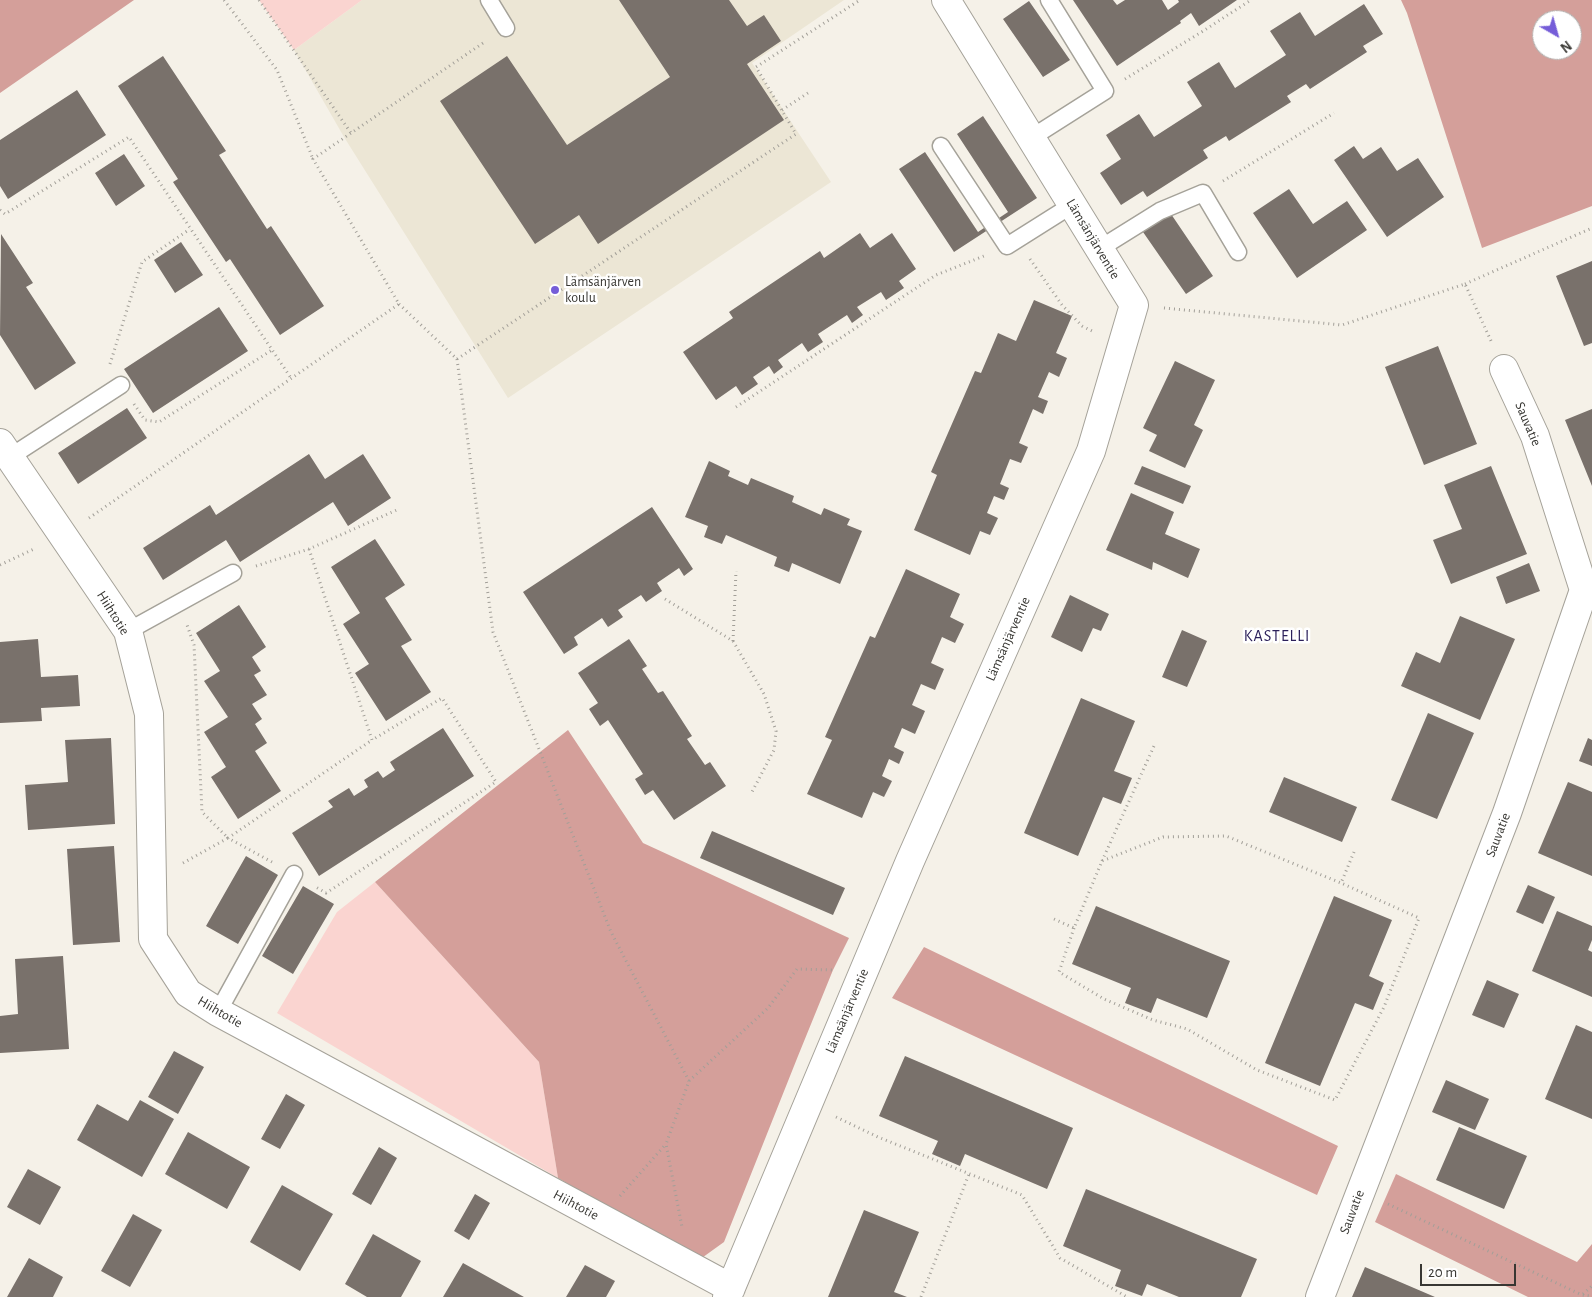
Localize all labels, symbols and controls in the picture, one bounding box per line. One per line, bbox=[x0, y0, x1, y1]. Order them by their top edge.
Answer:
north arrow bbox=[1532, 10, 1582, 60]
text: N bbox=[1557, 38, 1574, 55]
street label: Lämsänjärventie bbox=[1062, 196, 1124, 282]
place label: Lämsänjärven koulu bbox=[565, 274, 641, 306]
marker: Lämsänjärven koulu bbox=[549, 284, 561, 296]
street label: Sauvatie bbox=[1511, 399, 1545, 449]
street label: Hiihtotie bbox=[93, 588, 133, 638]
street label: Lämsänjärventie bbox=[982, 594, 1034, 684]
district label: KASTELLI bbox=[1243, 626, 1311, 646]
street label: Sauvatie bbox=[1482, 810, 1514, 860]
street label: Lämsänjärventie bbox=[822, 966, 872, 1056]
street label: Hiihtotie bbox=[195, 992, 245, 1032]
street label: Hiihtotie bbox=[550, 1186, 602, 1224]
street label: Sauvatie bbox=[1336, 1187, 1368, 1237]
scale bar bbox=[1422, 1254, 1518, 1286]
text: 20 m bbox=[1428, 1265, 1457, 1280]

